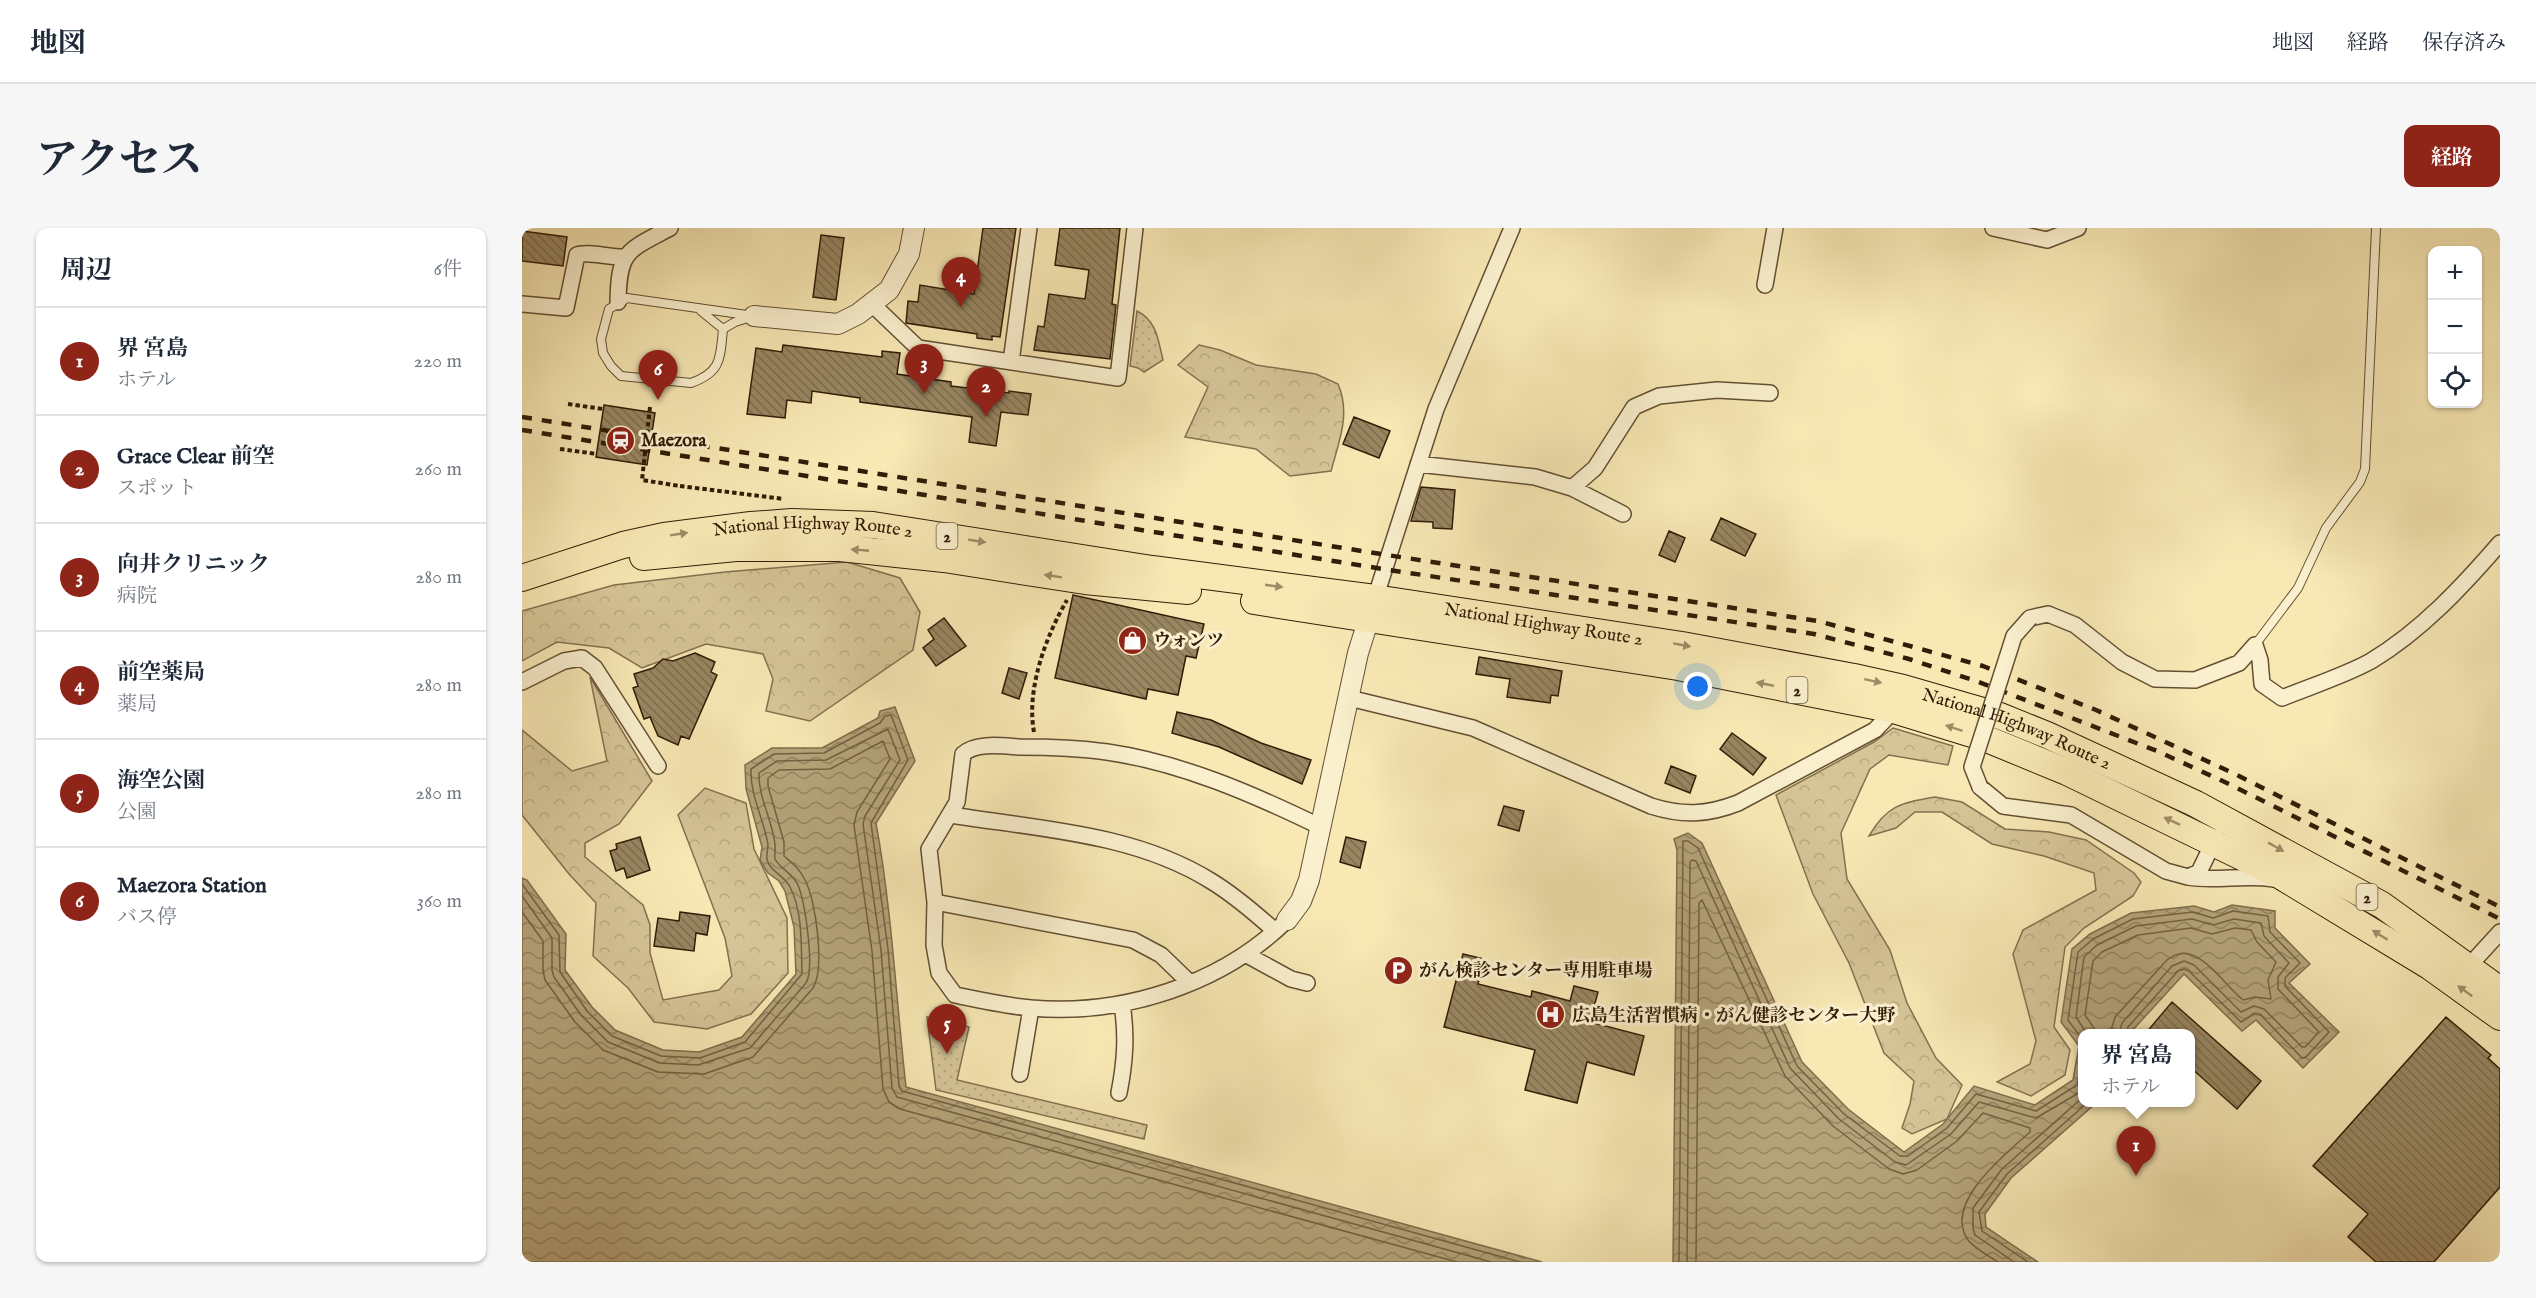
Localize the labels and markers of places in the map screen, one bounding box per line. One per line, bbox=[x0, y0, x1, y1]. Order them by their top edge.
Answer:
pin: 4 bbox=[942, 257, 980, 307]
pin: 3 bbox=[904, 344, 944, 394]
pin: 6 bbox=[638, 350, 678, 400]
pin: 2 bbox=[966, 368, 1006, 417]
station icon: Maezora bbox=[604, 424, 636, 456]
place label: Maezora bbox=[641, 430, 708, 453]
shop icon: ウォンツ bbox=[1116, 624, 1148, 656]
place label: ウォンツ bbox=[1153, 630, 1224, 653]
parking icon: がん検診センター専用駐車場 bbox=[1382, 954, 1414, 986]
place label: がん検診センター専用駐車場 bbox=[1419, 960, 1652, 983]
hospital icon: 広島生活習慣病・がん健診センター大野 bbox=[1535, 999, 1567, 1031]
pin: 5 bbox=[928, 1004, 966, 1054]
place label: 広島生活習慣病・がん健診センター大野 bbox=[1572, 1005, 1896, 1028]
pin: 1 bbox=[2116, 1126, 2156, 1176]

